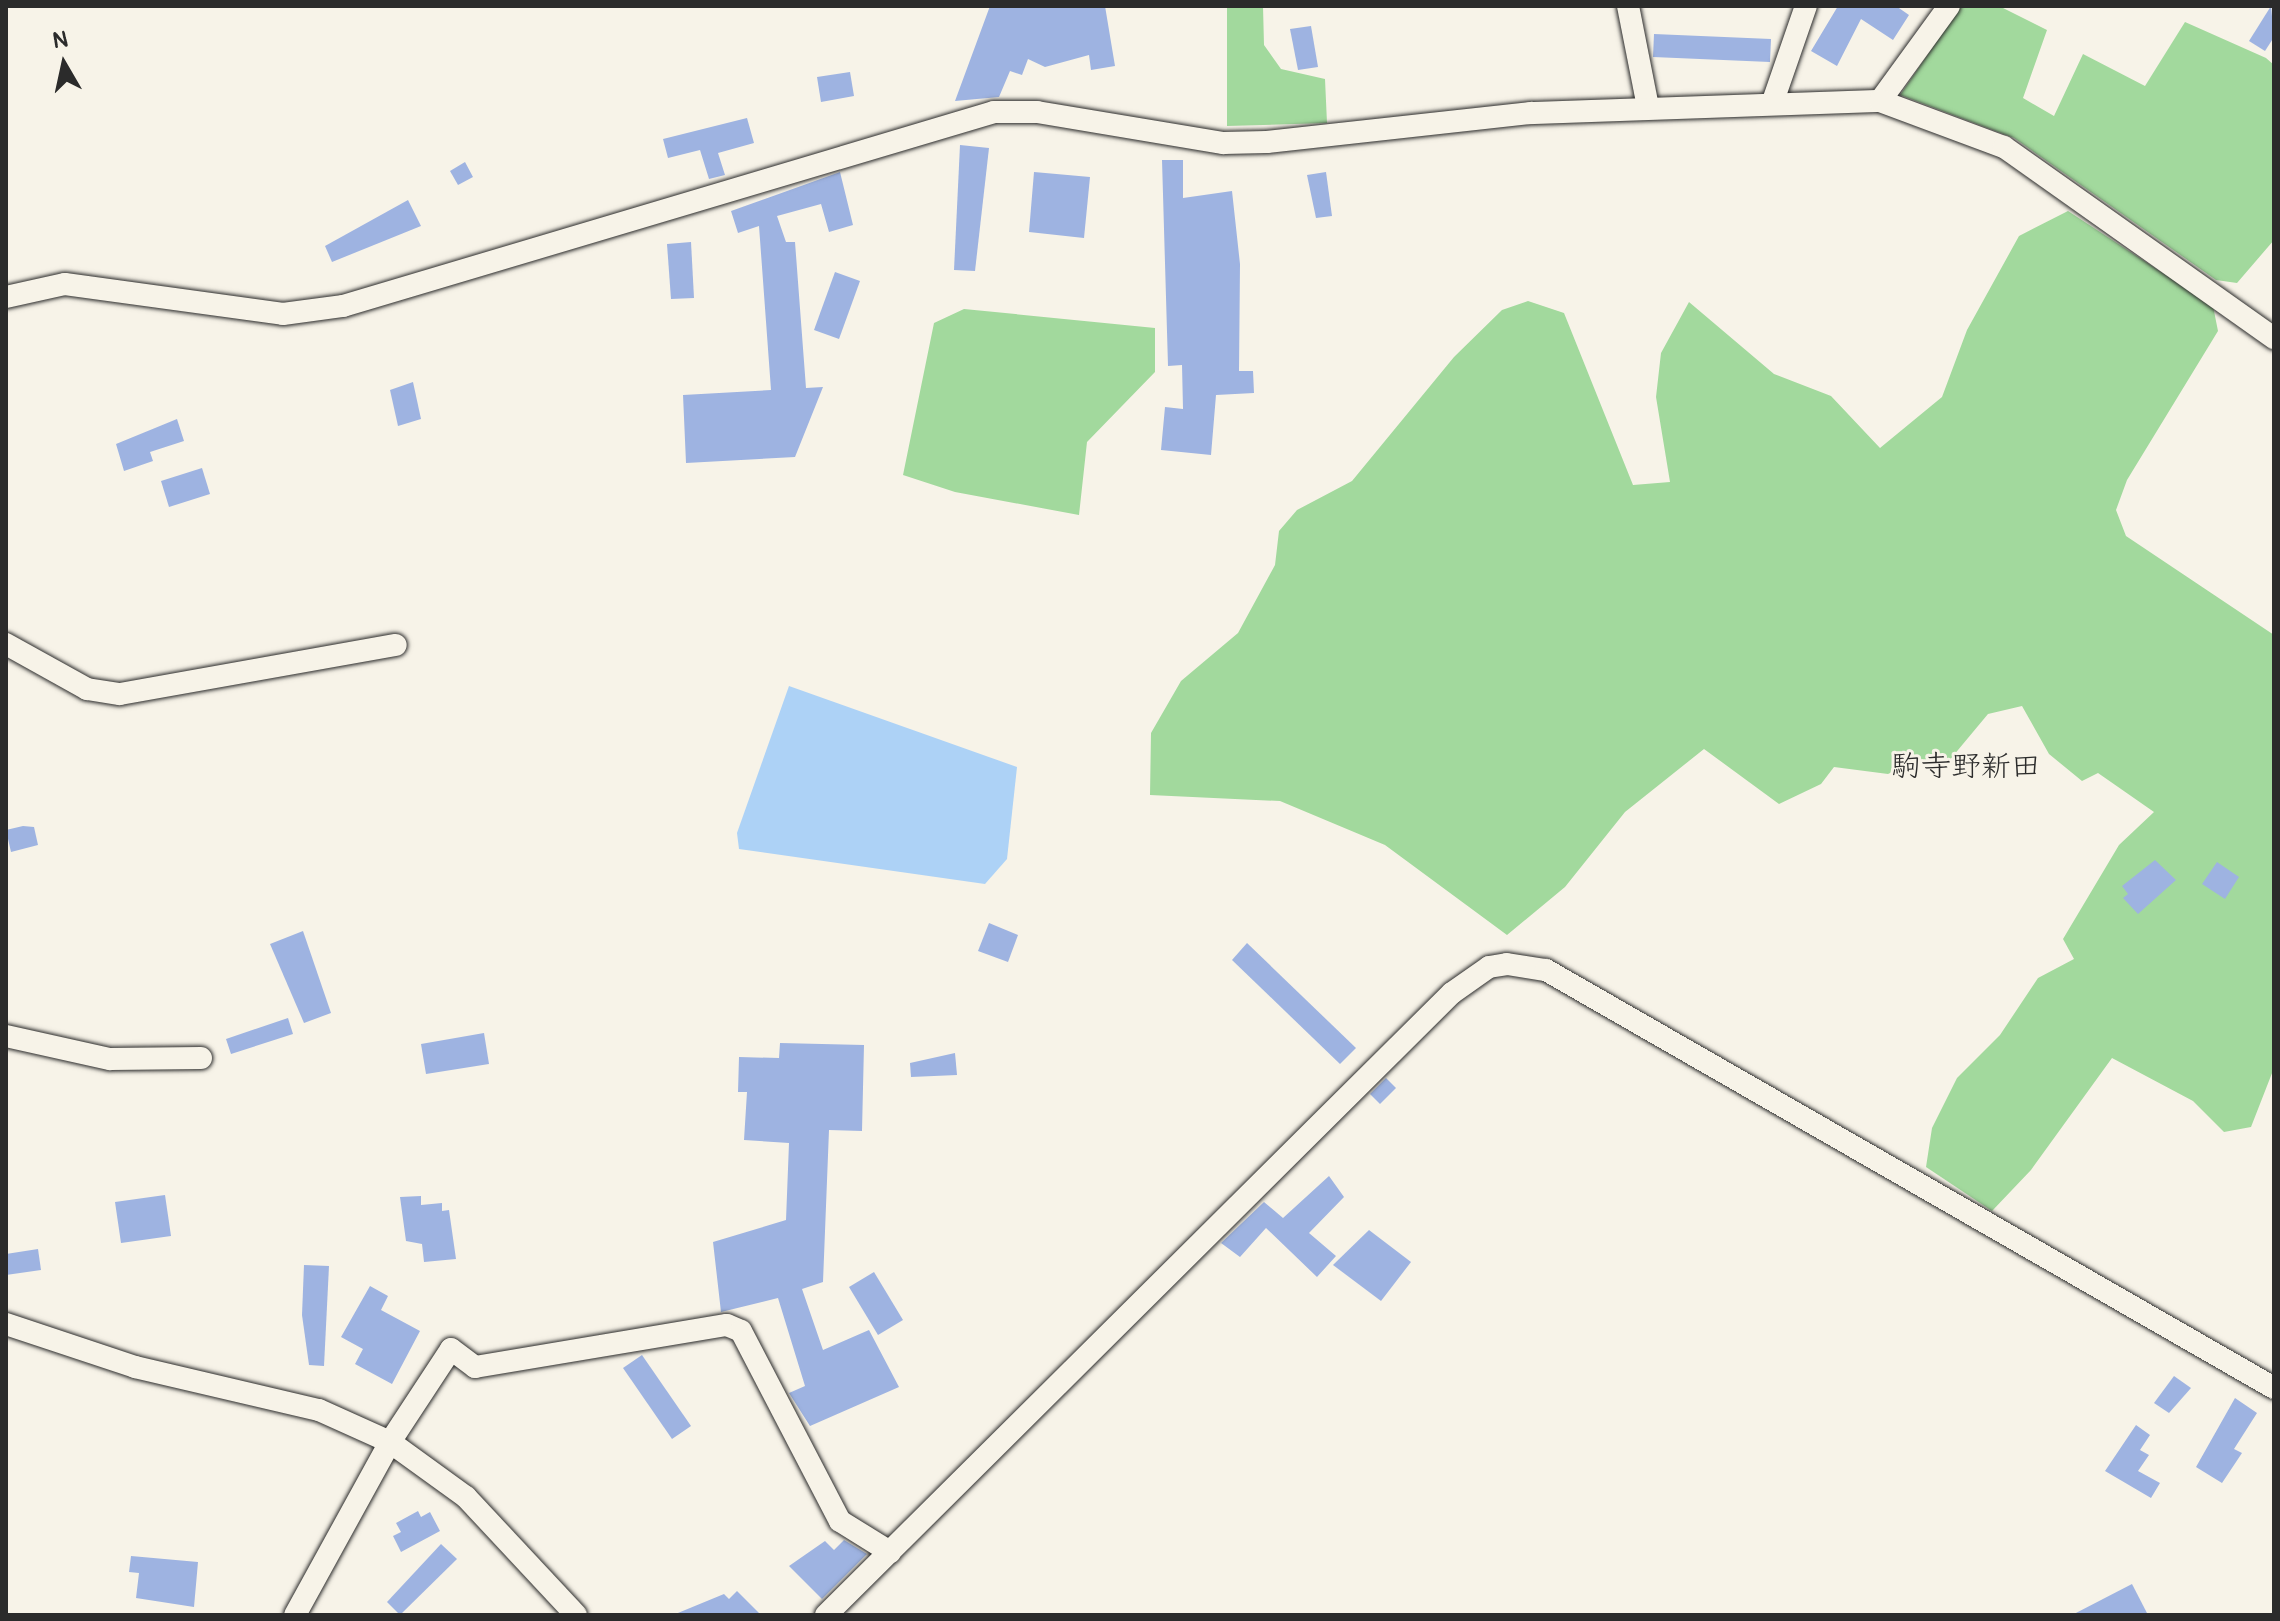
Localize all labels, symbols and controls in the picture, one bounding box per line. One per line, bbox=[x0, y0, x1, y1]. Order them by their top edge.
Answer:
north arrow bbox=[24, 24, 104, 104]
text: N bbox=[51, 25, 70, 55]
district label: 駒寺野新田 bbox=[1891, 749, 2041, 785]

